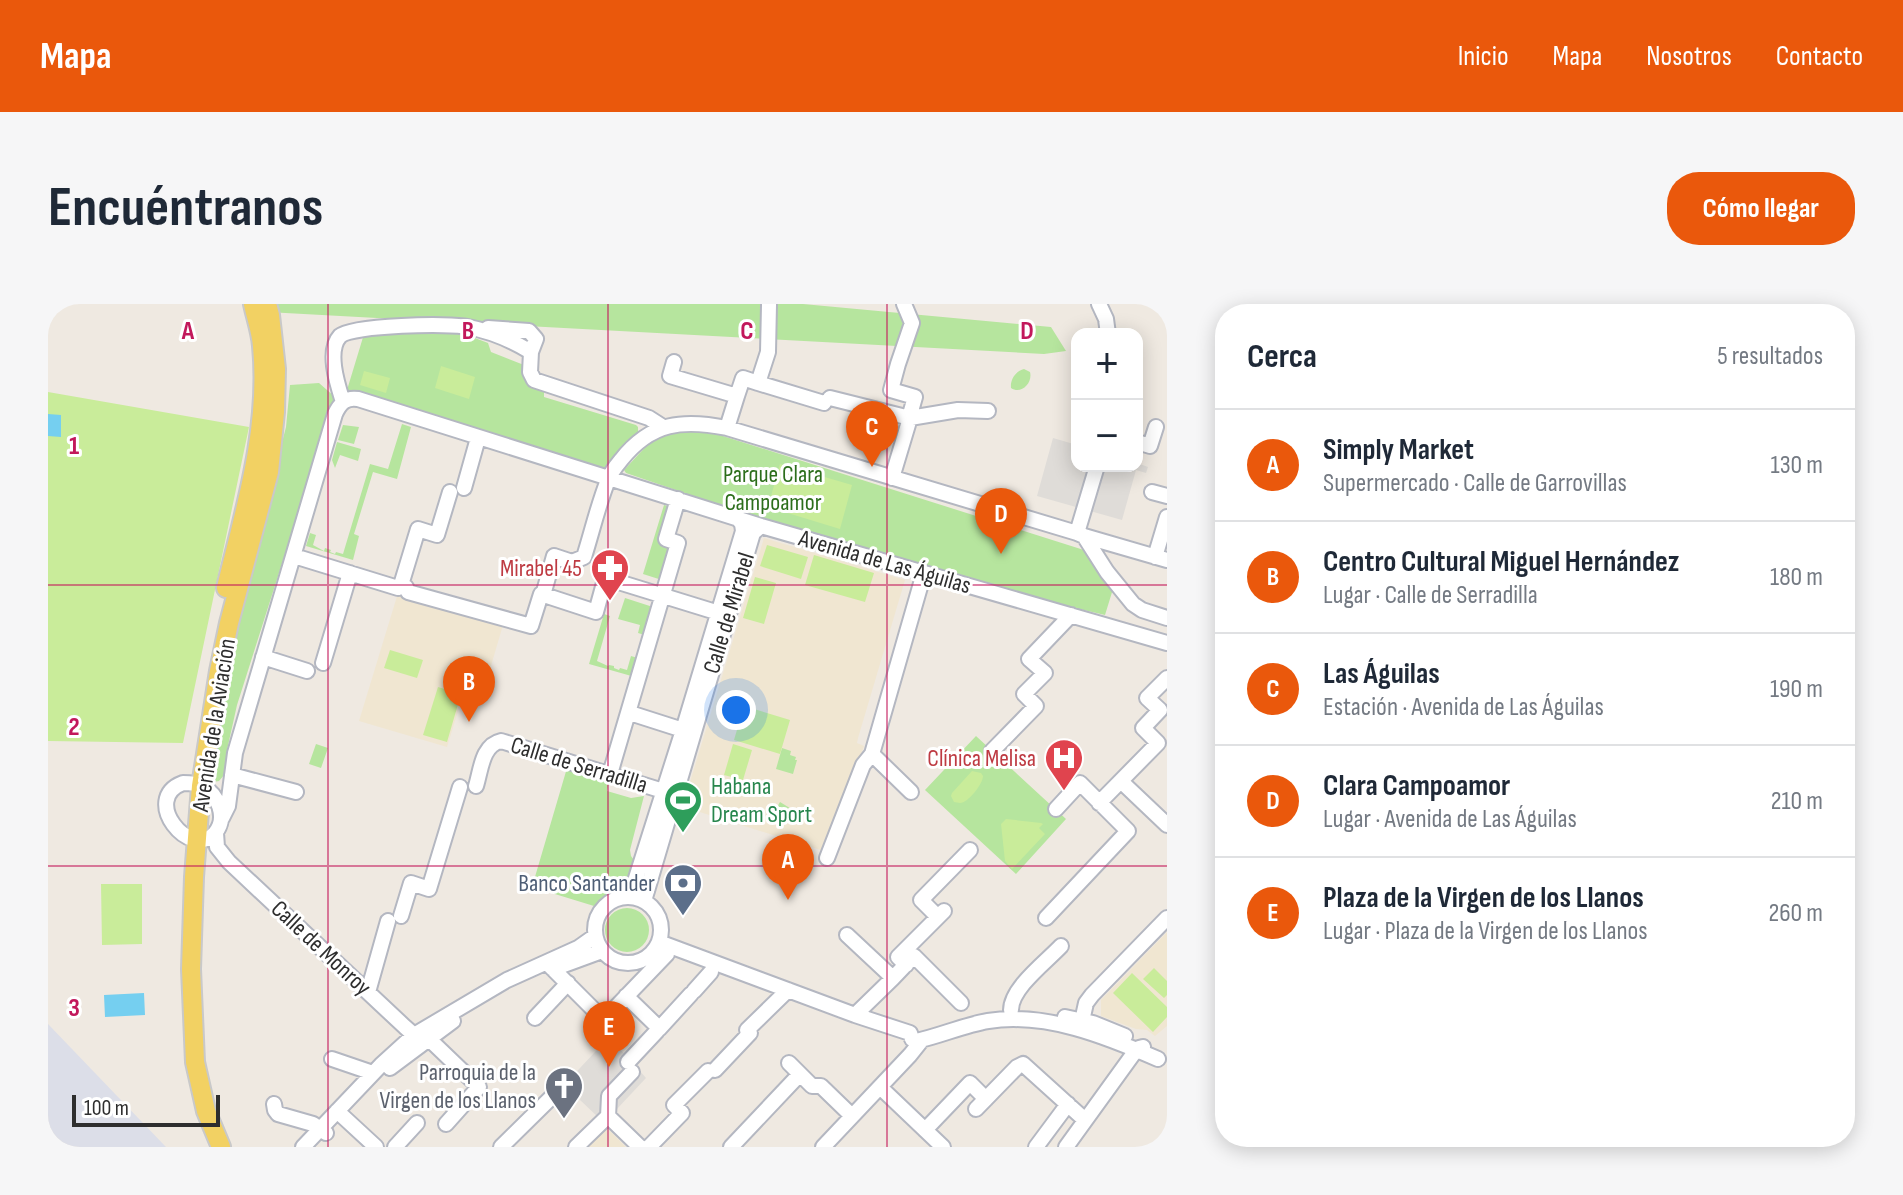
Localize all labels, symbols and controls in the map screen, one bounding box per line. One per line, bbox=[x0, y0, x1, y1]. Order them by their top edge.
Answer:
text: Mapa bbox=[40, 34, 112, 79]
text: Inicio bbox=[1458, 40, 1509, 73]
text: Mapa bbox=[1553, 40, 1602, 73]
text: Nosotros bbox=[1646, 40, 1732, 73]
text: Contacto bbox=[1776, 40, 1863, 73]
button: Cómo llegar bbox=[1667, 172, 1855, 245]
text: Encuéntranos bbox=[48, 175, 323, 242]
text: A bbox=[181, 316, 195, 347]
text: B bbox=[462, 316, 474, 347]
text: C bbox=[740, 316, 754, 347]
text: D bbox=[1020, 316, 1034, 347]
map controls bbox=[1071, 328, 1143, 472]
button: + bbox=[1071, 328, 1143, 400]
text: Cerca bbox=[1247, 336, 1317, 377]
text: 5 resultados bbox=[1717, 341, 1823, 372]
button: − bbox=[1071, 400, 1143, 472]
pin: C bbox=[846, 401, 898, 467]
text: 1 bbox=[69, 431, 79, 462]
text: Simply Market bbox=[1323, 432, 1474, 468]
text: A bbox=[1267, 450, 1279, 481]
text: 130 m bbox=[1771, 450, 1823, 481]
park label: Parque Clara Campoamor bbox=[723, 460, 823, 517]
text: Supermercado · Calle de Garrovillas bbox=[1323, 468, 1627, 499]
pin: D bbox=[975, 488, 1027, 554]
street label: Avenida de Las Águilas bbox=[795, 523, 974, 600]
text: Centro Cultural Miguel Hernández bbox=[1323, 544, 1679, 580]
pharmacy icon: Mirabel 45 bbox=[589, 547, 631, 602]
street label: Calle de Mirabel bbox=[697, 549, 761, 677]
place label: Mirabel 45 bbox=[500, 554, 582, 583]
text: B bbox=[1267, 562, 1279, 593]
text: 180 m bbox=[1770, 562, 1823, 593]
text: Lugar · Calle de Serradilla bbox=[1323, 580, 1538, 611]
street label: Avenida de la Aviación bbox=[186, 636, 242, 815]
pin: B bbox=[443, 656, 495, 722]
text: Las Águilas bbox=[1323, 656, 1440, 692]
text: C bbox=[1266, 674, 1280, 705]
text: 190 m bbox=[1770, 674, 1823, 705]
your location bbox=[716, 690, 756, 730]
text: Estación · Avenida de Las Águilas bbox=[1323, 692, 1604, 723]
text: 2 bbox=[68, 712, 80, 743]
street label: Calle de Serradilla bbox=[507, 730, 651, 800]
hospital icon: Clínica Melisa bbox=[1043, 737, 1085, 792]
place label: Clínica Melisa bbox=[927, 744, 1036, 773]
text: Clara Campoamor bbox=[1323, 768, 1510, 804]
place label: Habana Dream Sport bbox=[711, 772, 812, 829]
sports icon: Habana Dream Sport bbox=[662, 779, 704, 834]
text: D bbox=[1266, 786, 1280, 817]
text: 210 m bbox=[1771, 786, 1823, 817]
text: Lugar · Avenida de Las Águilas bbox=[1323, 804, 1577, 835]
pin: A bbox=[762, 834, 814, 900]
bank icon: Banco Santander bbox=[662, 862, 704, 917]
place label: Banco Santander bbox=[518, 869, 655, 898]
text: Plaza de la Virgen de los Llanos bbox=[1323, 880, 1644, 916]
street label: Calle de Monroy bbox=[265, 894, 377, 1002]
text: E bbox=[1267, 898, 1279, 929]
text: 260 m bbox=[1768, 898, 1823, 929]
text: Lugar · Plaza de la Virgen de los Llanos bbox=[1323, 916, 1648, 947]
text: 3 bbox=[68, 993, 80, 1024]
pin: E bbox=[583, 1001, 635, 1067]
place label: Parroquia de la Virgen de los Llanos bbox=[380, 1058, 536, 1115]
church icon: Parroquia de la Virgen de los Llanos bbox=[543, 1065, 585, 1120]
scale bar bbox=[72, 1091, 220, 1127]
text: 100 m bbox=[84, 1095, 129, 1122]

